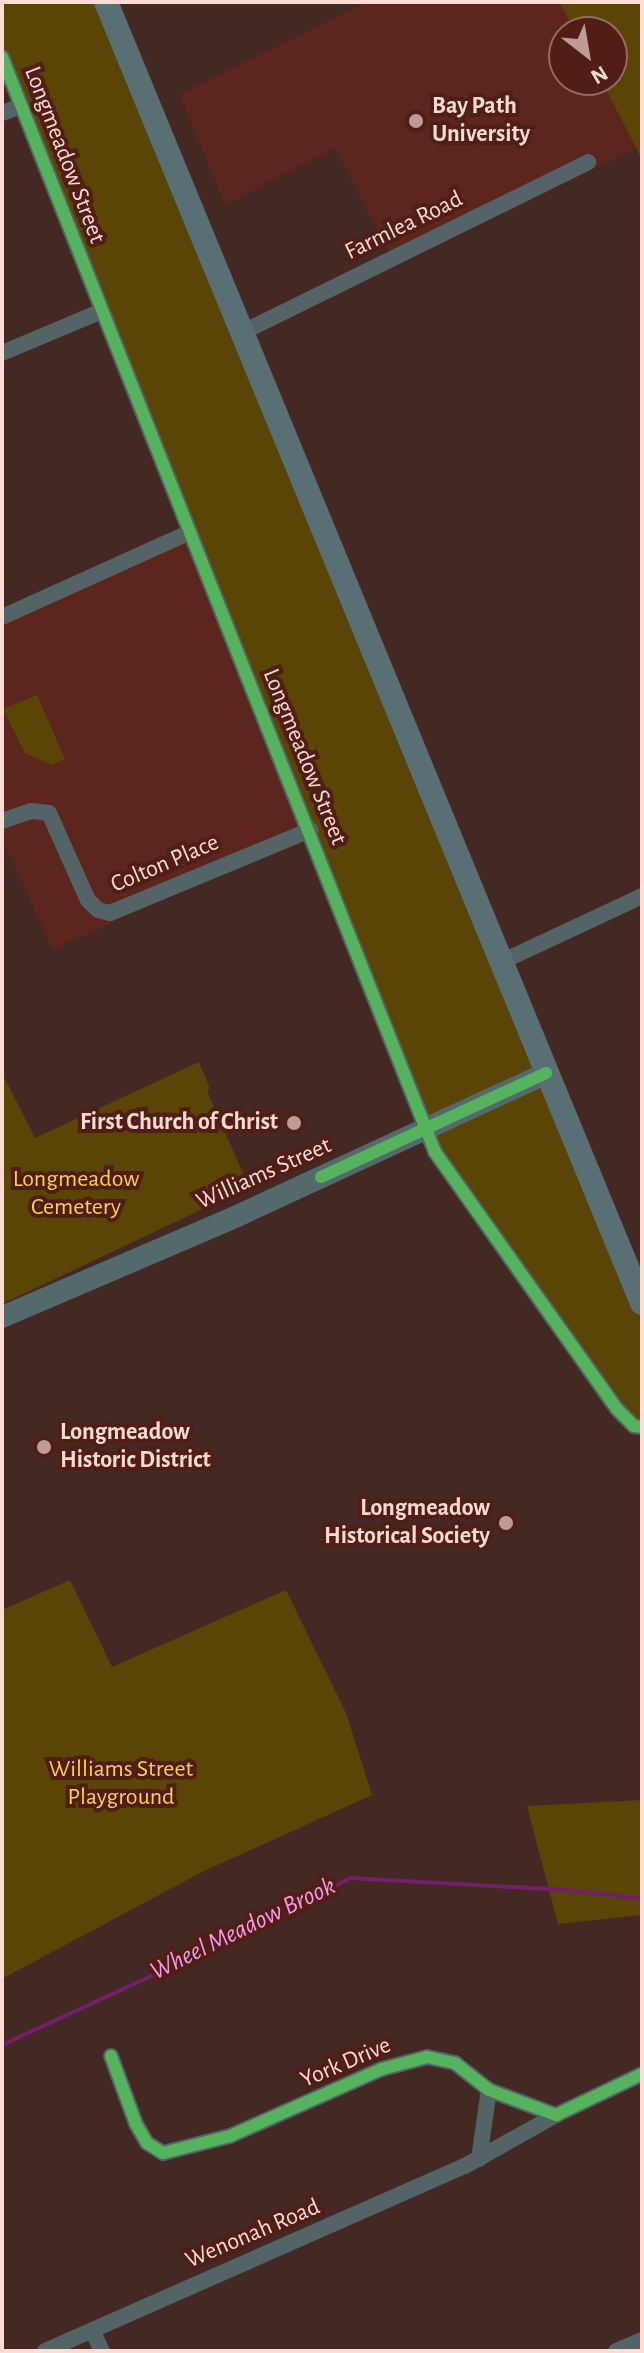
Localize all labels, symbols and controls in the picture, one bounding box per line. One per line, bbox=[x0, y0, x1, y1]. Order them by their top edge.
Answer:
north arrow bbox=[548, 16, 628, 96]
text: N bbox=[587, 61, 612, 88]
street label: Longmeadow Street bbox=[17, 63, 111, 247]
place label: Bay Path University bbox=[432, 93, 530, 149]
marker: Bay Path University bbox=[407, 112, 425, 130]
street label: Farmlea Road bbox=[340, 185, 468, 267]
street label: Longmeadow Street bbox=[256, 665, 352, 849]
street label: Colton Place bbox=[107, 828, 223, 900]
place label: First Church of Christ bbox=[80, 1109, 278, 1137]
marker: First Church of Christ bbox=[285, 1114, 303, 1132]
street label: Williams Street bbox=[192, 1132, 336, 1216]
park label: Longmeadow Cemetery bbox=[13, 1166, 139, 1222]
place label: Longmeadow Historic District bbox=[60, 1419, 211, 1475]
marker: Longmeadow Historic District bbox=[35, 1438, 53, 1456]
place label: Longmeadow Historical Society bbox=[324, 1495, 490, 1551]
marker: Longmeadow Historical Society bbox=[497, 1514, 515, 1532]
park label: Williams Street Playground bbox=[49, 1756, 193, 1812]
water label: Wheel Meadow Brook bbox=[145, 1871, 341, 1987]
street label: York Drive bbox=[297, 2031, 395, 2095]
street label: Wenonah Road bbox=[182, 2193, 324, 2275]

